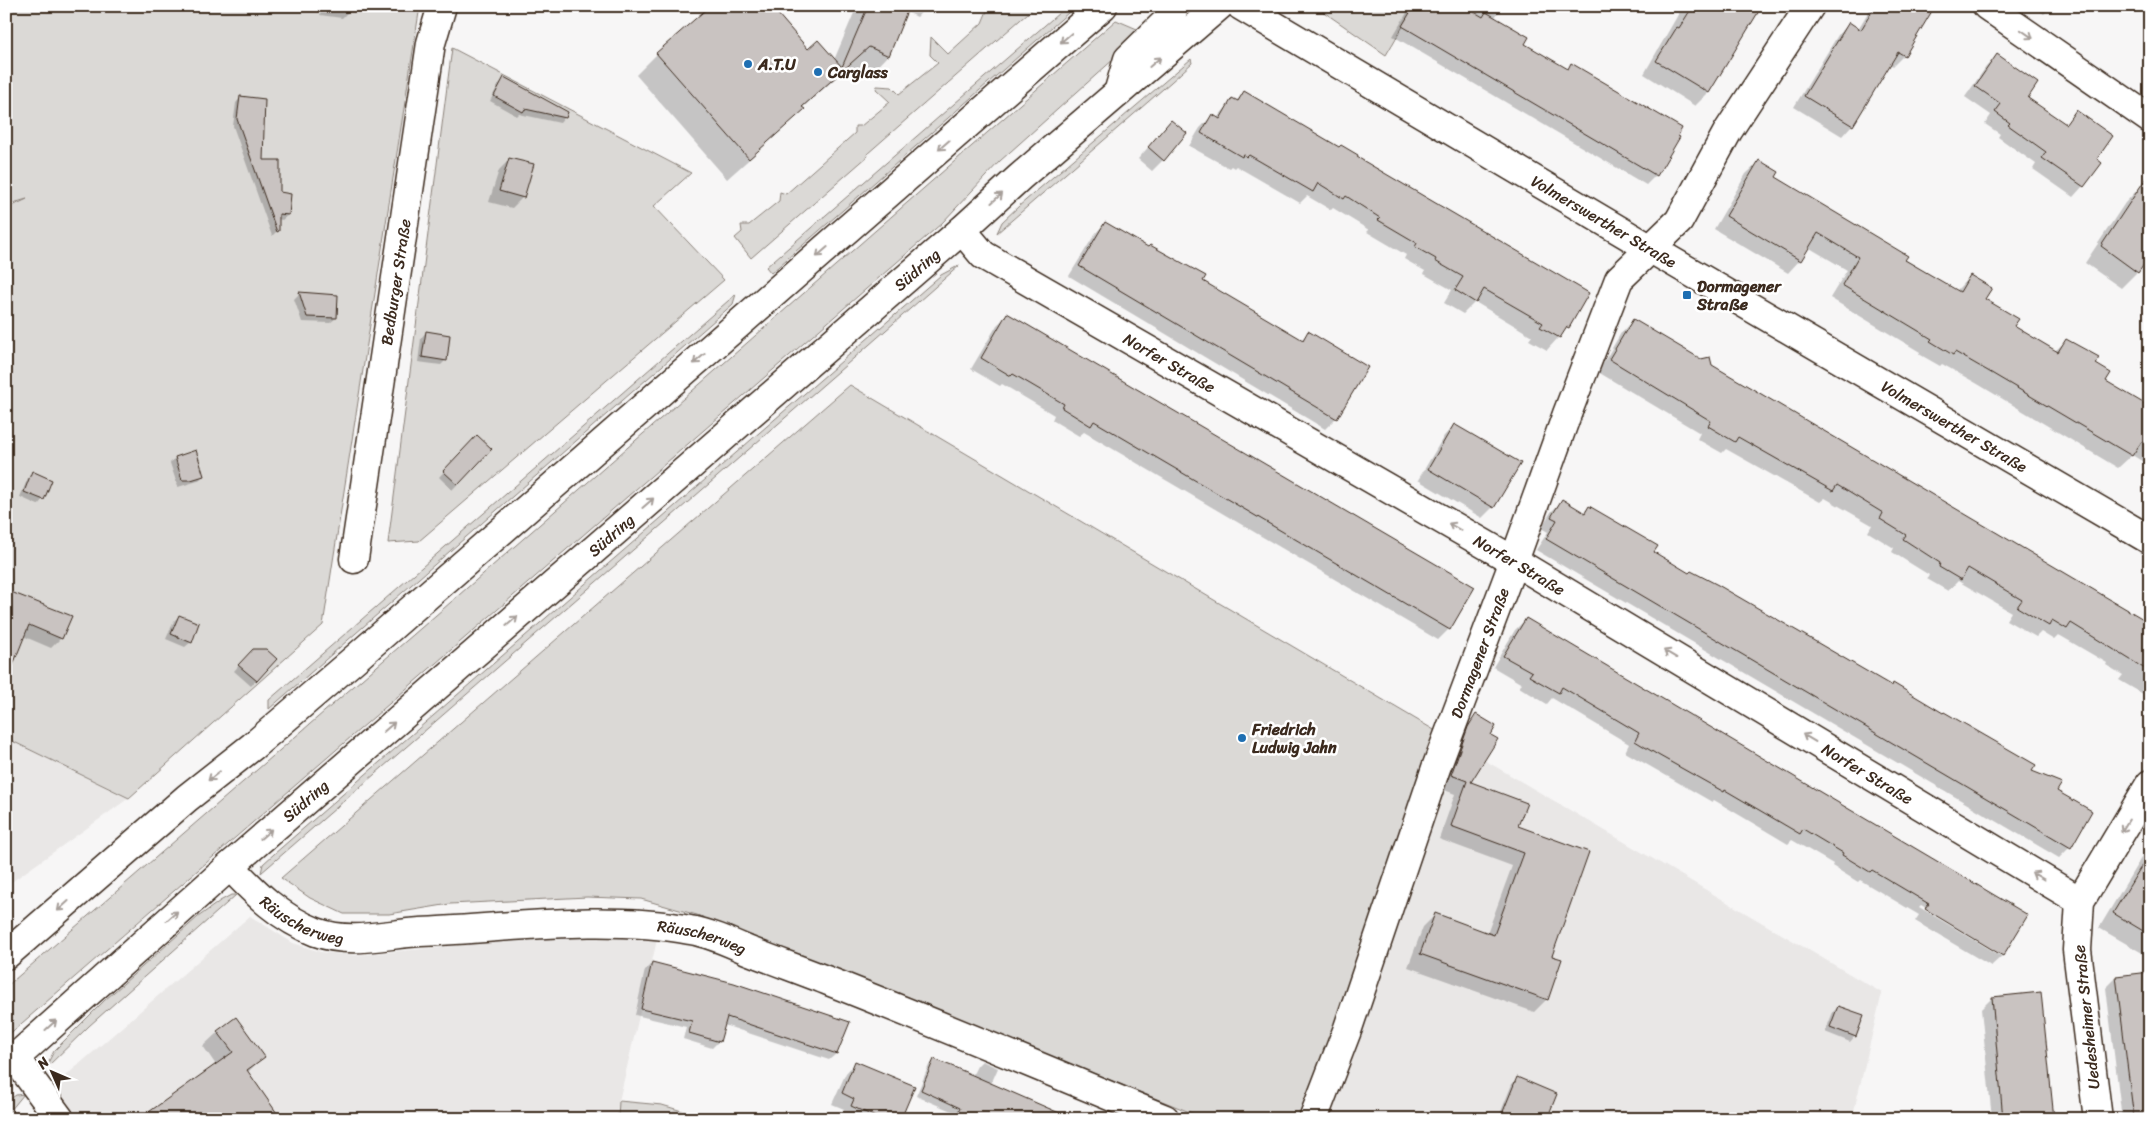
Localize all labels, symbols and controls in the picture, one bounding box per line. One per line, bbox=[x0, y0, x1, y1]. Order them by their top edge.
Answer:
one-way arrow bbox=[2020, 29, 2034, 39]
one-way arrow bbox=[1060, 33, 1073, 44]
place label: A.T.U bbox=[757, 50, 796, 79]
one-way arrow bbox=[1148, 56, 1161, 67]
marker: A.T.U bbox=[742, 58, 754, 70]
place label: Carglass bbox=[827, 58, 889, 87]
marker: Carglass bbox=[812, 66, 824, 78]
one-way arrow bbox=[938, 140, 951, 151]
street label: Volmerswerther Straße bbox=[1525, 167, 1683, 276]
one-way arrow bbox=[991, 192, 1004, 203]
street label: Bedburger Straße bbox=[372, 217, 420, 347]
street label: Südring bbox=[887, 241, 947, 299]
one-way arrow bbox=[815, 246, 828, 258]
place label: Dormagener Straße bbox=[1696, 272, 1782, 319]
marker: Dormagener Straße bbox=[1681, 289, 1693, 301]
street label: Norfer Straße bbox=[1118, 325, 1221, 401]
one-way arrow bbox=[693, 353, 706, 365]
street label: Volmerswerther Straße bbox=[1876, 372, 2033, 481]
one-way arrow bbox=[641, 497, 654, 508]
street label: Südring bbox=[581, 506, 642, 564]
one-way arrow bbox=[1448, 521, 1462, 531]
street label: Norfer Straße bbox=[1468, 526, 1571, 604]
street label: Dormagener Straße bbox=[1442, 583, 1518, 723]
one-way arrow bbox=[505, 615, 518, 626]
one-way arrow bbox=[1663, 649, 1677, 659]
place label: Friedrich Ludwig Jahn bbox=[1251, 715, 1337, 762]
one-way arrow bbox=[383, 721, 396, 733]
marker: Friedrich Ludwig Jahn bbox=[1236, 732, 1248, 744]
one-way arrow bbox=[1802, 733, 1816, 743]
street label: Norfer Straße bbox=[1816, 735, 1919, 813]
one-way arrow bbox=[208, 771, 221, 782]
street label: Südring bbox=[275, 772, 336, 830]
one-way arrow bbox=[2119, 818, 2129, 832]
one-way arrow bbox=[260, 828, 273, 839]
one-way arrow bbox=[2031, 871, 2045, 881]
street label: Räuscherweg bbox=[253, 888, 345, 953]
one-way arrow bbox=[57, 900, 70, 912]
one-way arrow bbox=[165, 911, 178, 922]
street label: Räuscherweg bbox=[656, 911, 751, 963]
street label: Uedesheimer Straße bbox=[2065, 943, 2108, 1091]
one-way arrow bbox=[45, 1019, 57, 1031]
north arrow bbox=[28, 1048, 78, 1098]
text: N bbox=[30, 1051, 56, 1076]

